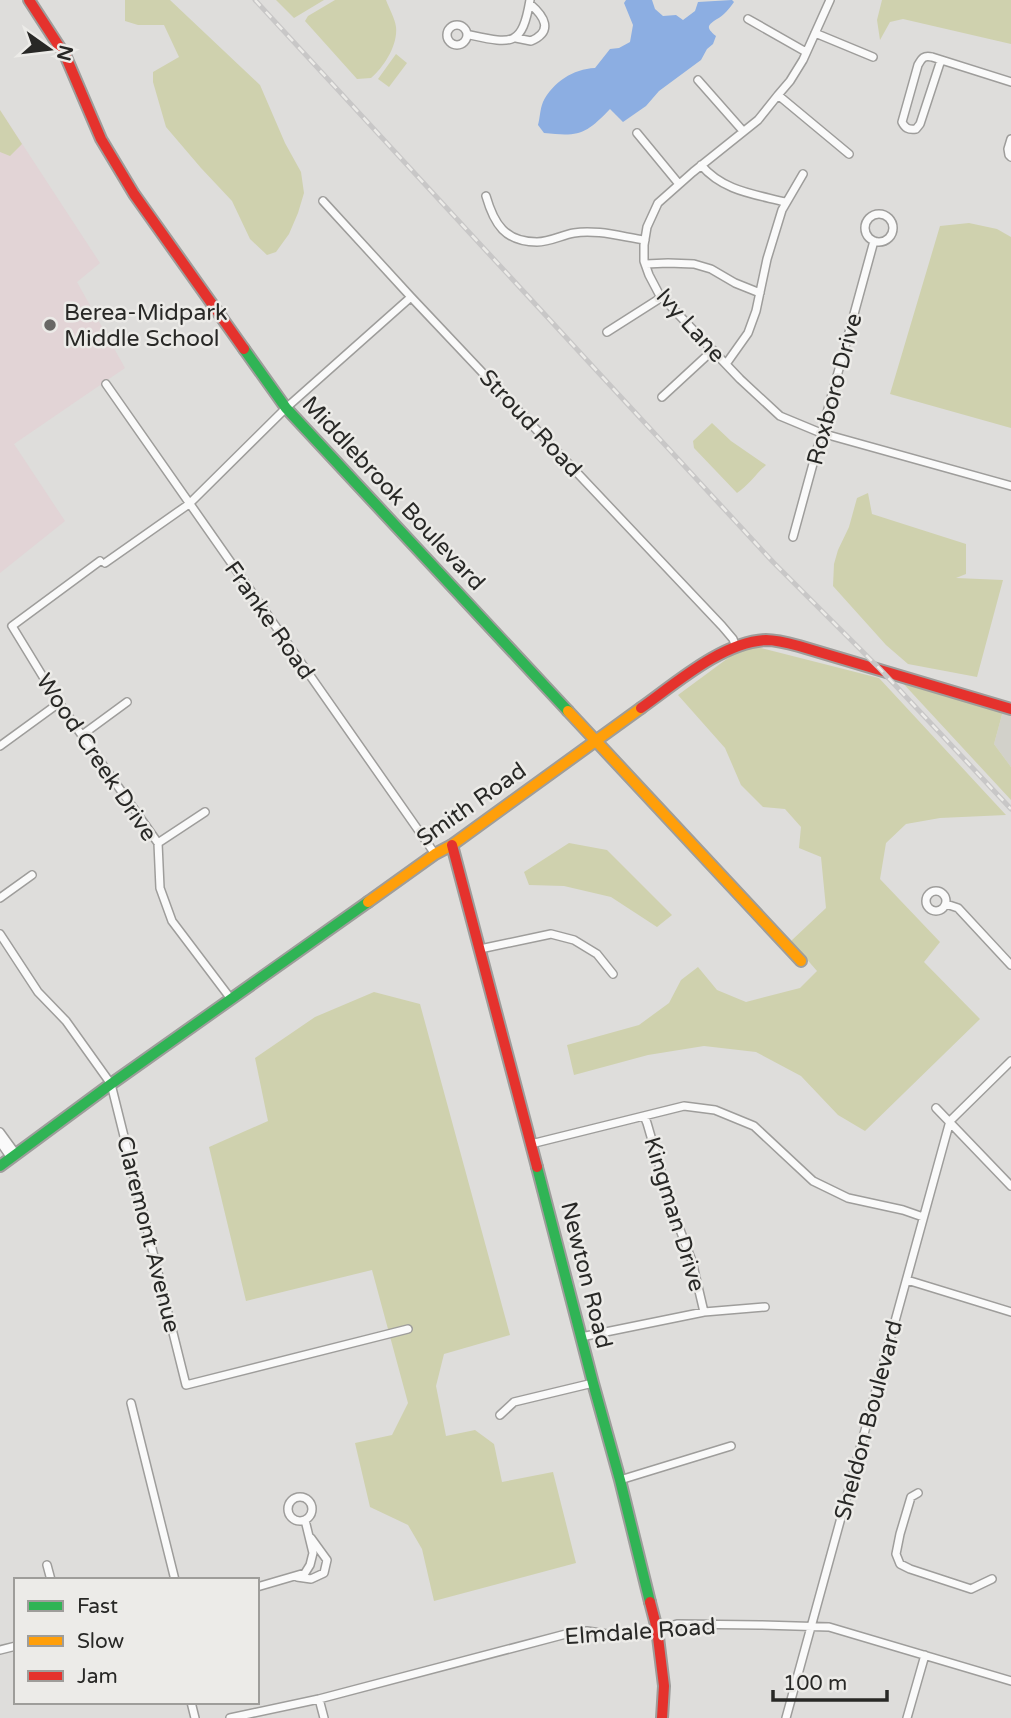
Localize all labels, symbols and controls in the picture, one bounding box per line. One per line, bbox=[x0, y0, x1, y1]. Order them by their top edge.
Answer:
north arrow bbox=[14, 14, 84, 84]
text: N bbox=[52, 43, 77, 63]
street label: Ivy Lane bbox=[650, 283, 731, 369]
place label: Berea-Midpark Middle School bbox=[64, 299, 228, 353]
street label: Roxboro Drive bbox=[801, 310, 869, 468]
marker: Berea-Midpark Middle School bbox=[42, 317, 58, 333]
street label: Stroud Road bbox=[473, 364, 587, 483]
street label: Middlebrook Boulevard bbox=[296, 391, 491, 597]
street label: Franke Road bbox=[218, 556, 320, 685]
street label: Wood Creek Drive bbox=[30, 668, 163, 847]
street label: Smith Road bbox=[411, 757, 532, 853]
street label: Claremont Avenue bbox=[110, 1133, 186, 1336]
street label: Kingman Drive bbox=[637, 1134, 711, 1295]
street label: Newton Road bbox=[554, 1199, 618, 1351]
street label: Sheldon Boulevard bbox=[829, 1317, 909, 1523]
legend bbox=[14, 1578, 259, 1704]
text: Fast bbox=[77, 1594, 118, 1619]
street label: Elmdale Road bbox=[564, 1613, 717, 1651]
text: Slow bbox=[77, 1629, 125, 1654]
scale bar bbox=[773, 1658, 887, 1702]
text: Jam bbox=[77, 1664, 118, 1689]
text: 100 m bbox=[783, 1671, 847, 1696]

